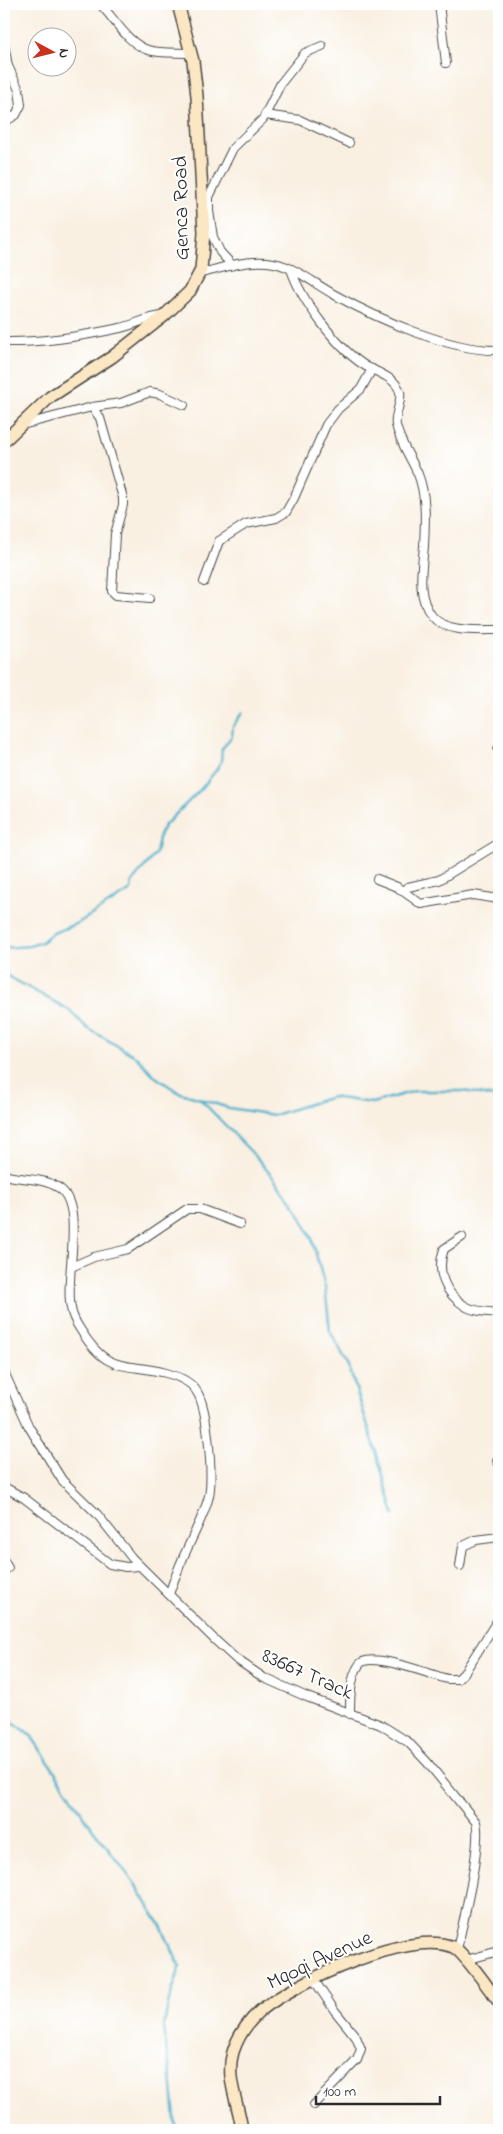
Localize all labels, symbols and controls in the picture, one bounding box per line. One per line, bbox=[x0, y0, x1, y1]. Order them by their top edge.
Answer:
north arrow bbox=[28, 28, 78, 78]
text: N bbox=[52, 47, 74, 59]
street label: Genca Road bbox=[166, 155, 198, 261]
street label: 83667 Track bbox=[256, 1642, 358, 1709]
street label: Mqoqi Avenue bbox=[262, 1923, 378, 1998]
scale bar bbox=[316, 2074, 439, 2106]
text: 100 m bbox=[323, 2081, 356, 2103]

